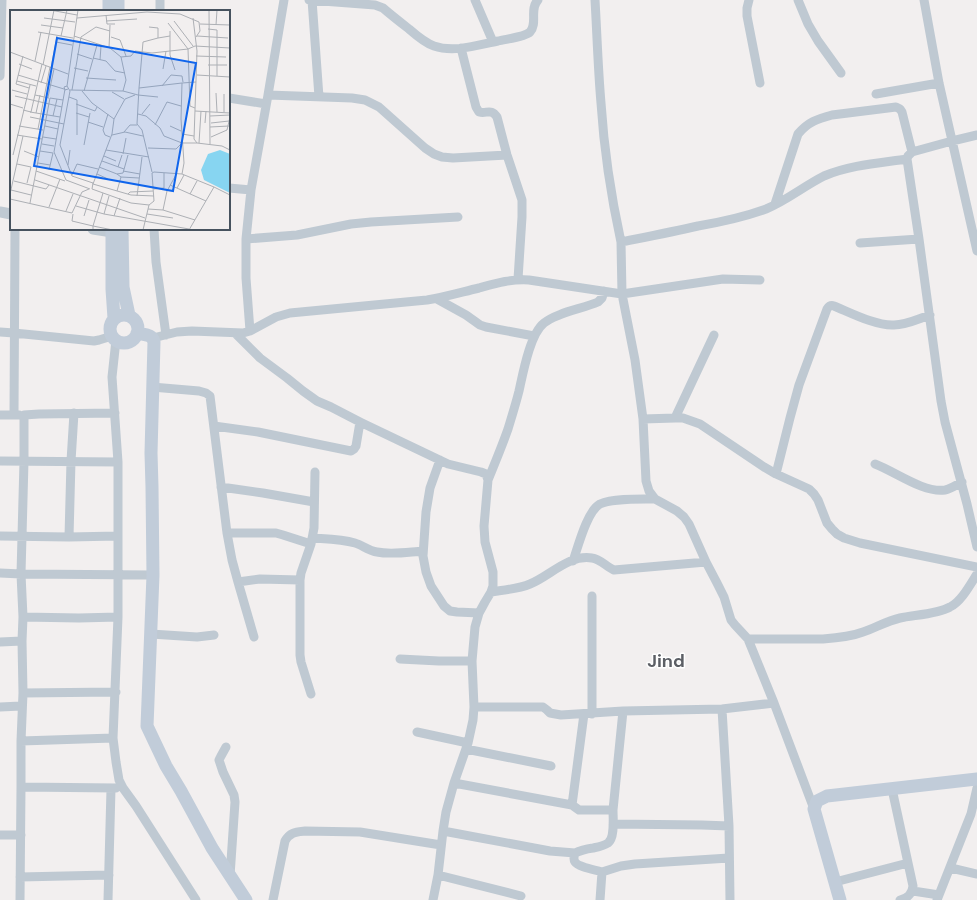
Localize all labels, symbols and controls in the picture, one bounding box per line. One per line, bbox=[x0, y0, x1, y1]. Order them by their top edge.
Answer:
inset map bbox=[10, 10, 230, 230]
district label: Jind bbox=[647, 649, 685, 673]

